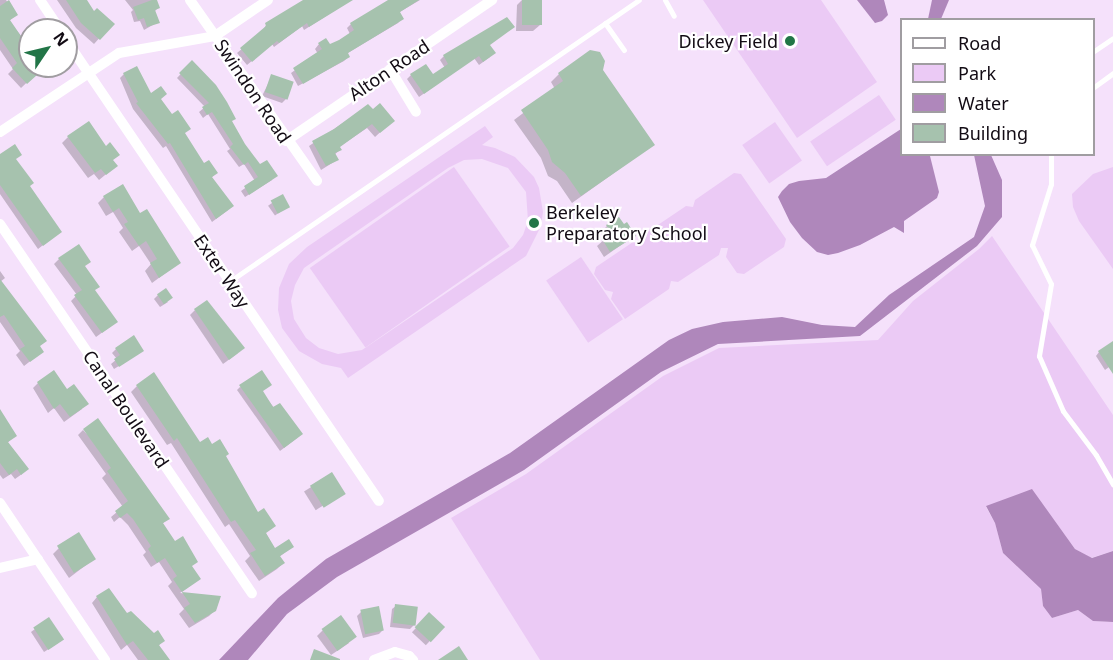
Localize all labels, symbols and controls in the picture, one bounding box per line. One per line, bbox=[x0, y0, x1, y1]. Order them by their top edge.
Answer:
north arrow bbox=[18, 18, 78, 78]
legend bbox=[900, 18, 1095, 156]
text: N bbox=[48, 27, 74, 50]
place label: Dickey Field bbox=[678, 30, 778, 52]
text: Road bbox=[958, 31, 1001, 55]
marker: Dickey Field bbox=[783, 34, 797, 48]
street label: Swindon Road bbox=[210, 35, 296, 147]
street label: Alton Road bbox=[345, 35, 433, 105]
text: Park bbox=[958, 61, 996, 85]
text: Water bbox=[958, 91, 1009, 115]
text: Building bbox=[958, 121, 1028, 145]
place label: Berkeley Preparatory School bbox=[546, 202, 707, 244]
marker: Berkeley Preparatory School bbox=[527, 216, 541, 230]
street label: Exter Way bbox=[190, 230, 254, 312]
street label: Canal Boulevard bbox=[79, 346, 173, 472]

